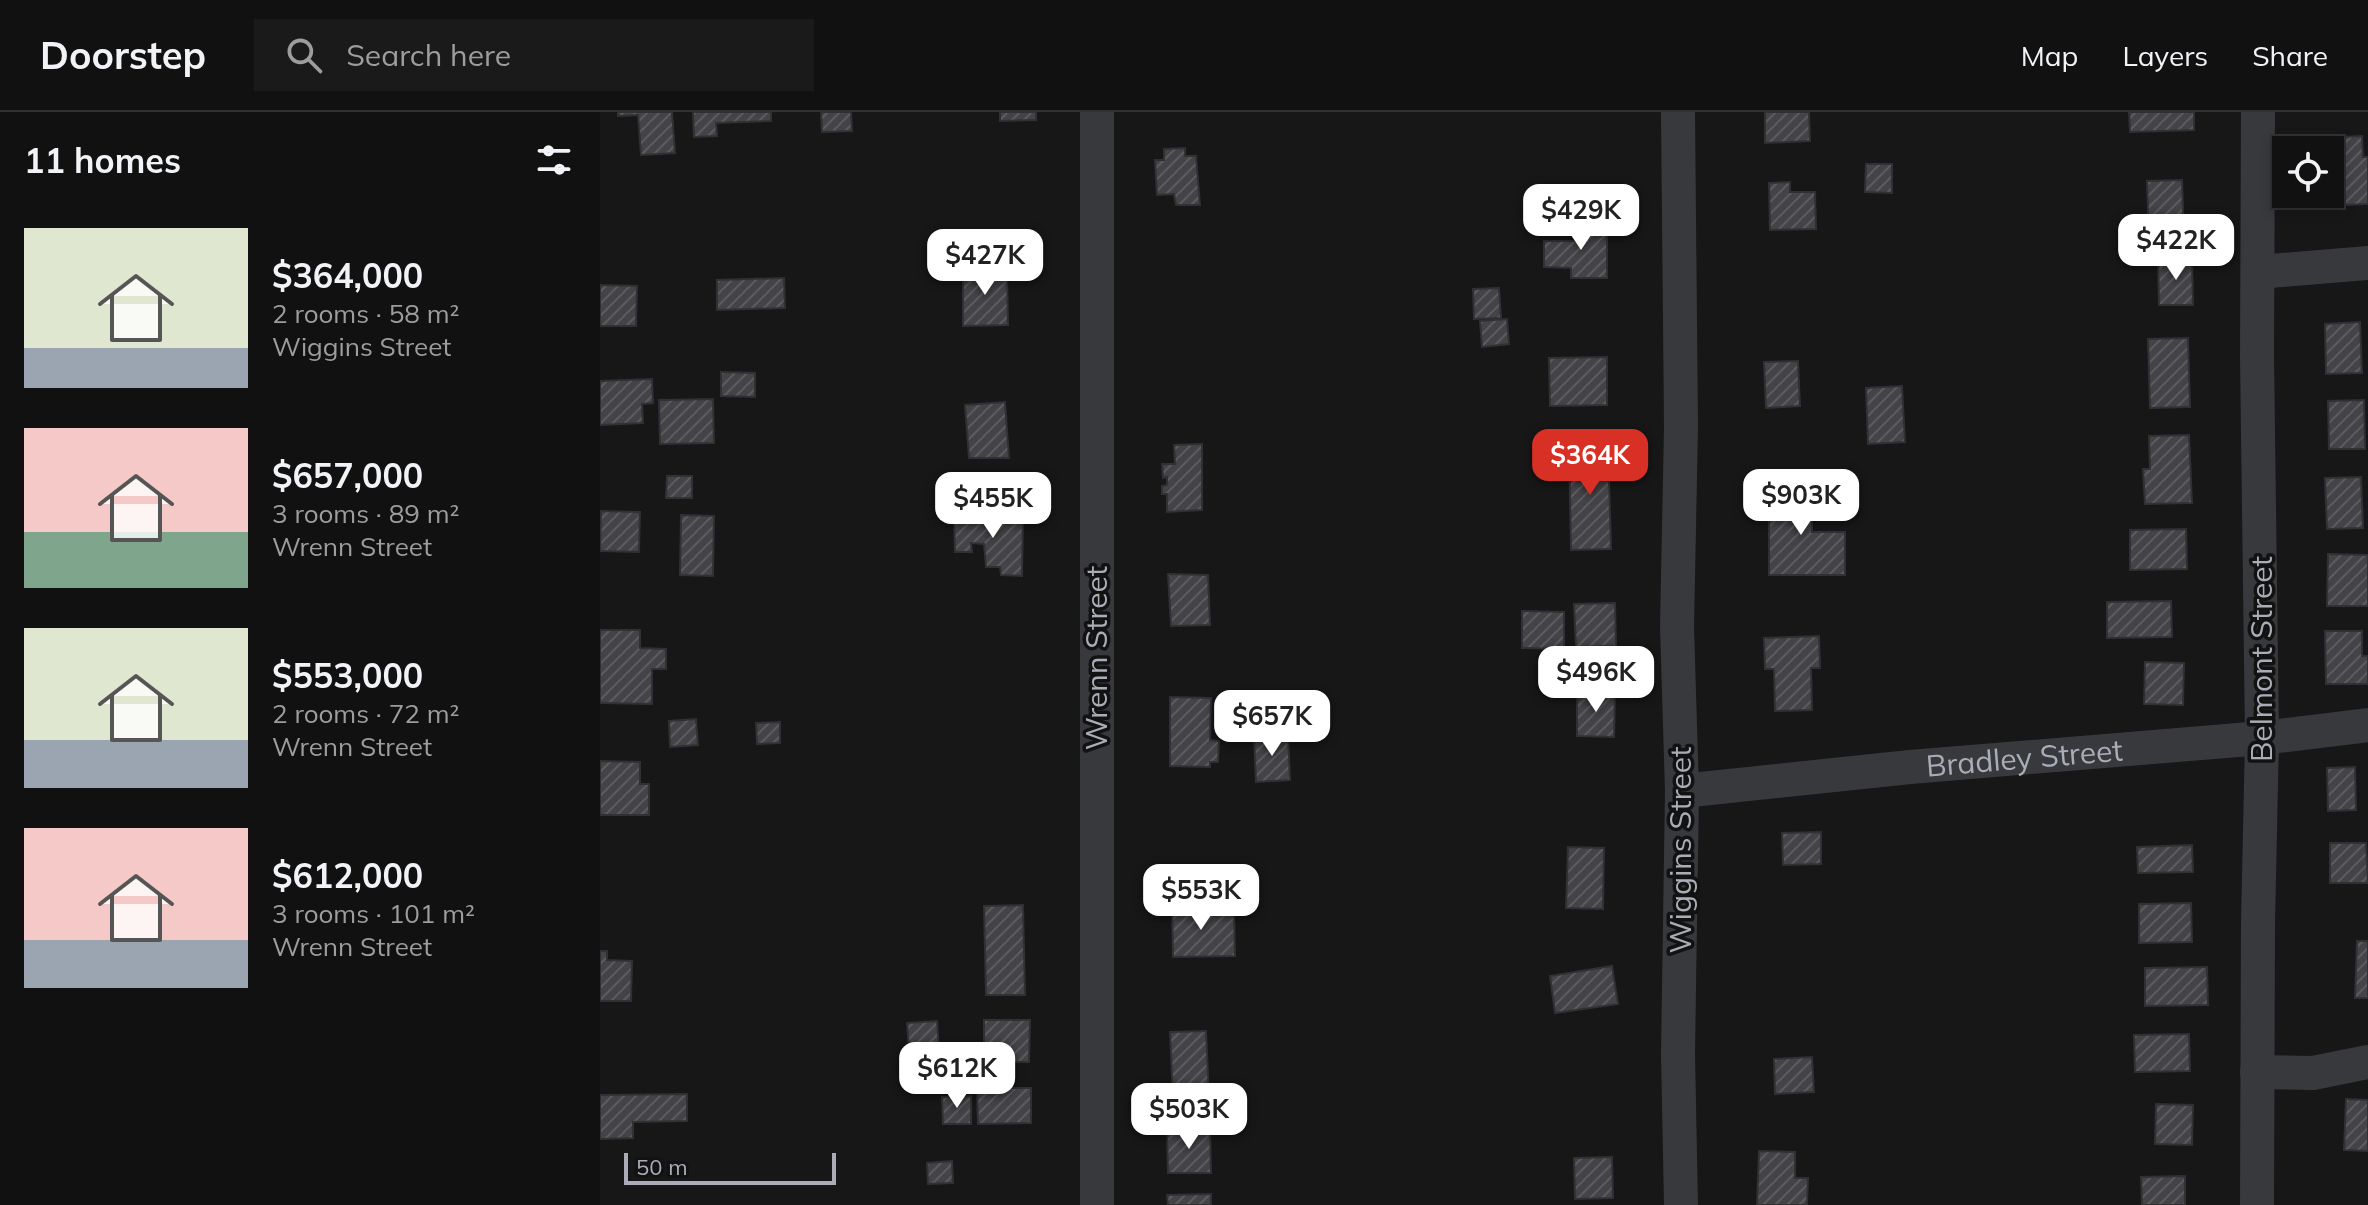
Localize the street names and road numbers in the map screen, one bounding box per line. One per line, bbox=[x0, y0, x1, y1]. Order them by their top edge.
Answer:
street label: Belmont Street bbox=[2242, 556, 2280, 762]
street label: Wrenn Street bbox=[1077, 566, 1115, 750]
street label: Bradley Street bbox=[1925, 731, 2124, 785]
street label: Wiggins Street bbox=[1661, 746, 1699, 954]

